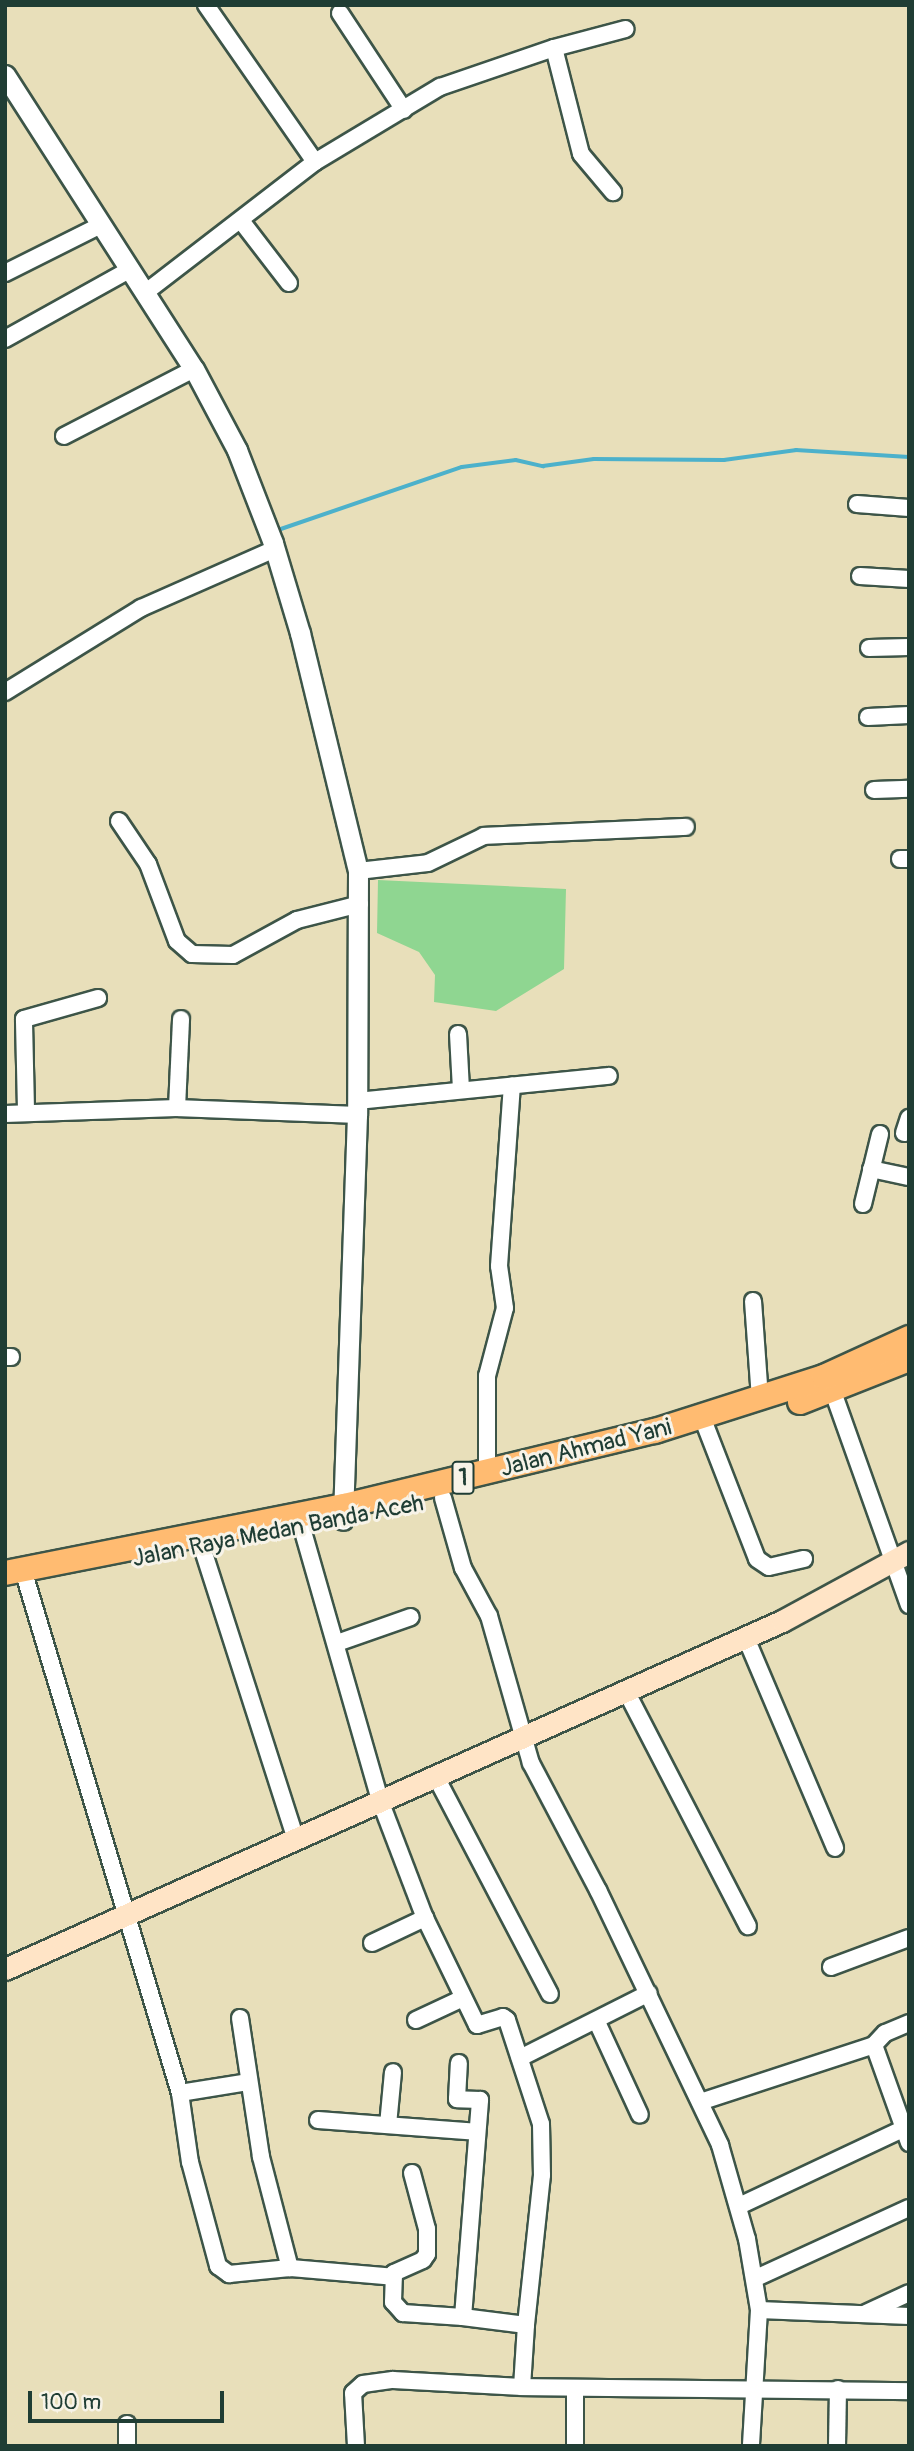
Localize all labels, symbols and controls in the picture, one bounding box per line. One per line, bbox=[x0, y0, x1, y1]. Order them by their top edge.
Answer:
street label: Jalan Ahmad Yani bbox=[498, 1413, 674, 1483]
road number: 1 bbox=[451, 1458, 475, 1498]
street label: Jalan Raya Medan Banda Aceh bbox=[130, 1489, 426, 1573]
scale bar bbox=[32, 2378, 228, 2422]
text: 100 m bbox=[41, 2389, 101, 2416]

